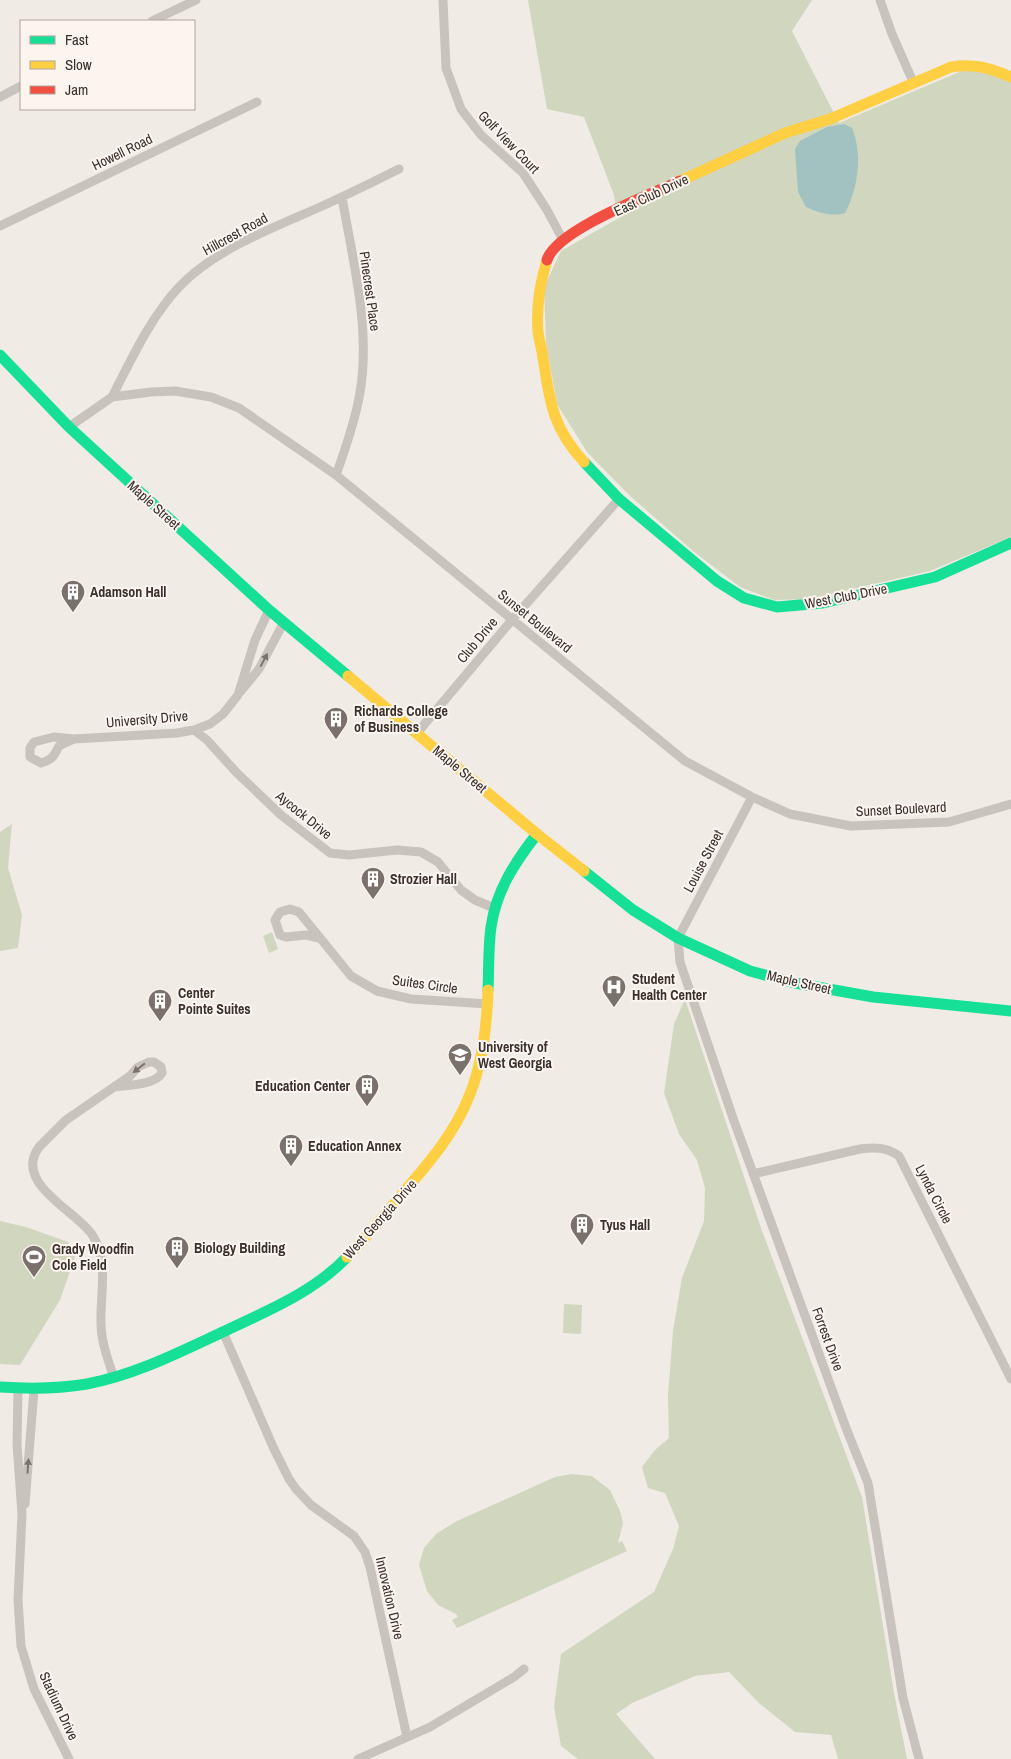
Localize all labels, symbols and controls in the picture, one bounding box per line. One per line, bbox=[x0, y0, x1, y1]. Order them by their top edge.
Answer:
legend bbox=[20, 20, 195, 110]
text: Fast bbox=[65, 29, 89, 50]
text: Slow bbox=[65, 54, 92, 75]
text: Jam bbox=[65, 79, 88, 100]
street label: Golf View Court bbox=[474, 107, 544, 177]
street label: Howell Road bbox=[89, 130, 155, 174]
street label: East Club Drive bbox=[611, 170, 691, 220]
street label: Hillcrest Road bbox=[199, 209, 271, 259]
street label: Pinecrest Place bbox=[355, 250, 385, 332]
street label: Maple Street bbox=[124, 477, 184, 533]
building icon: Adamson Hall bbox=[60, 579, 86, 613]
street label: West Club Drive bbox=[803, 579, 889, 613]
place label: Adamson Hall bbox=[90, 583, 167, 601]
street label: Sunset Boulevard bbox=[494, 585, 576, 657]
street label: Club Drive bbox=[453, 613, 501, 667]
one-way arrow bbox=[260, 653, 268, 668]
place label: Richards College of Business bbox=[354, 702, 448, 736]
street label: University Drive bbox=[105, 706, 189, 732]
building icon: Richards College of Business bbox=[323, 706, 349, 740]
street label: Maple Street bbox=[429, 741, 491, 797]
street label: Aycock Drive bbox=[271, 786, 336, 843]
street label: Sunset Boulevard bbox=[855, 798, 947, 820]
street label: Louise Street bbox=[679, 827, 727, 895]
building icon: Strozier Hall bbox=[360, 866, 386, 900]
place label: Strozier Hall bbox=[390, 870, 457, 888]
street label: Maple Street bbox=[765, 966, 833, 998]
place label: Student Health Center bbox=[632, 970, 707, 1004]
street label: Suites Circle bbox=[391, 971, 459, 997]
hospital icon: Student Health Center bbox=[601, 974, 627, 1008]
place label: Center Pointe Suites bbox=[178, 984, 251, 1018]
building icon: Center Pointe Suites bbox=[147, 988, 173, 1022]
place label: University of West Georgia bbox=[478, 1038, 552, 1072]
school or university icon: University of West Georgia bbox=[447, 1042, 473, 1076]
one-way arrow bbox=[132, 1063, 146, 1073]
building icon: Education Center bbox=[354, 1073, 380, 1107]
place label: Education Center bbox=[255, 1077, 351, 1095]
building icon: Education Annex bbox=[278, 1133, 304, 1167]
place label: Education Annex bbox=[308, 1137, 402, 1155]
street label: Lynda Circle bbox=[911, 1161, 957, 1227]
street label: West Georgia Drive bbox=[339, 1175, 421, 1263]
building icon: Tyus Hall bbox=[569, 1212, 595, 1246]
place label: Tyus Hall bbox=[600, 1216, 650, 1234]
building icon: Biology Building bbox=[164, 1235, 190, 1269]
place label: Biology Building bbox=[194, 1239, 285, 1257]
place label: Grady Woodfin Cole Field bbox=[52, 1240, 134, 1274]
sports icon: Grady Woodfin Cole Field bbox=[21, 1244, 47, 1278]
street label: Forrest Drive bbox=[808, 1305, 848, 1373]
one-way arrow bbox=[25, 1458, 33, 1474]
street label: Innovation Drive bbox=[372, 1555, 408, 1641]
street label: Stadium Drive bbox=[35, 1669, 83, 1743]

